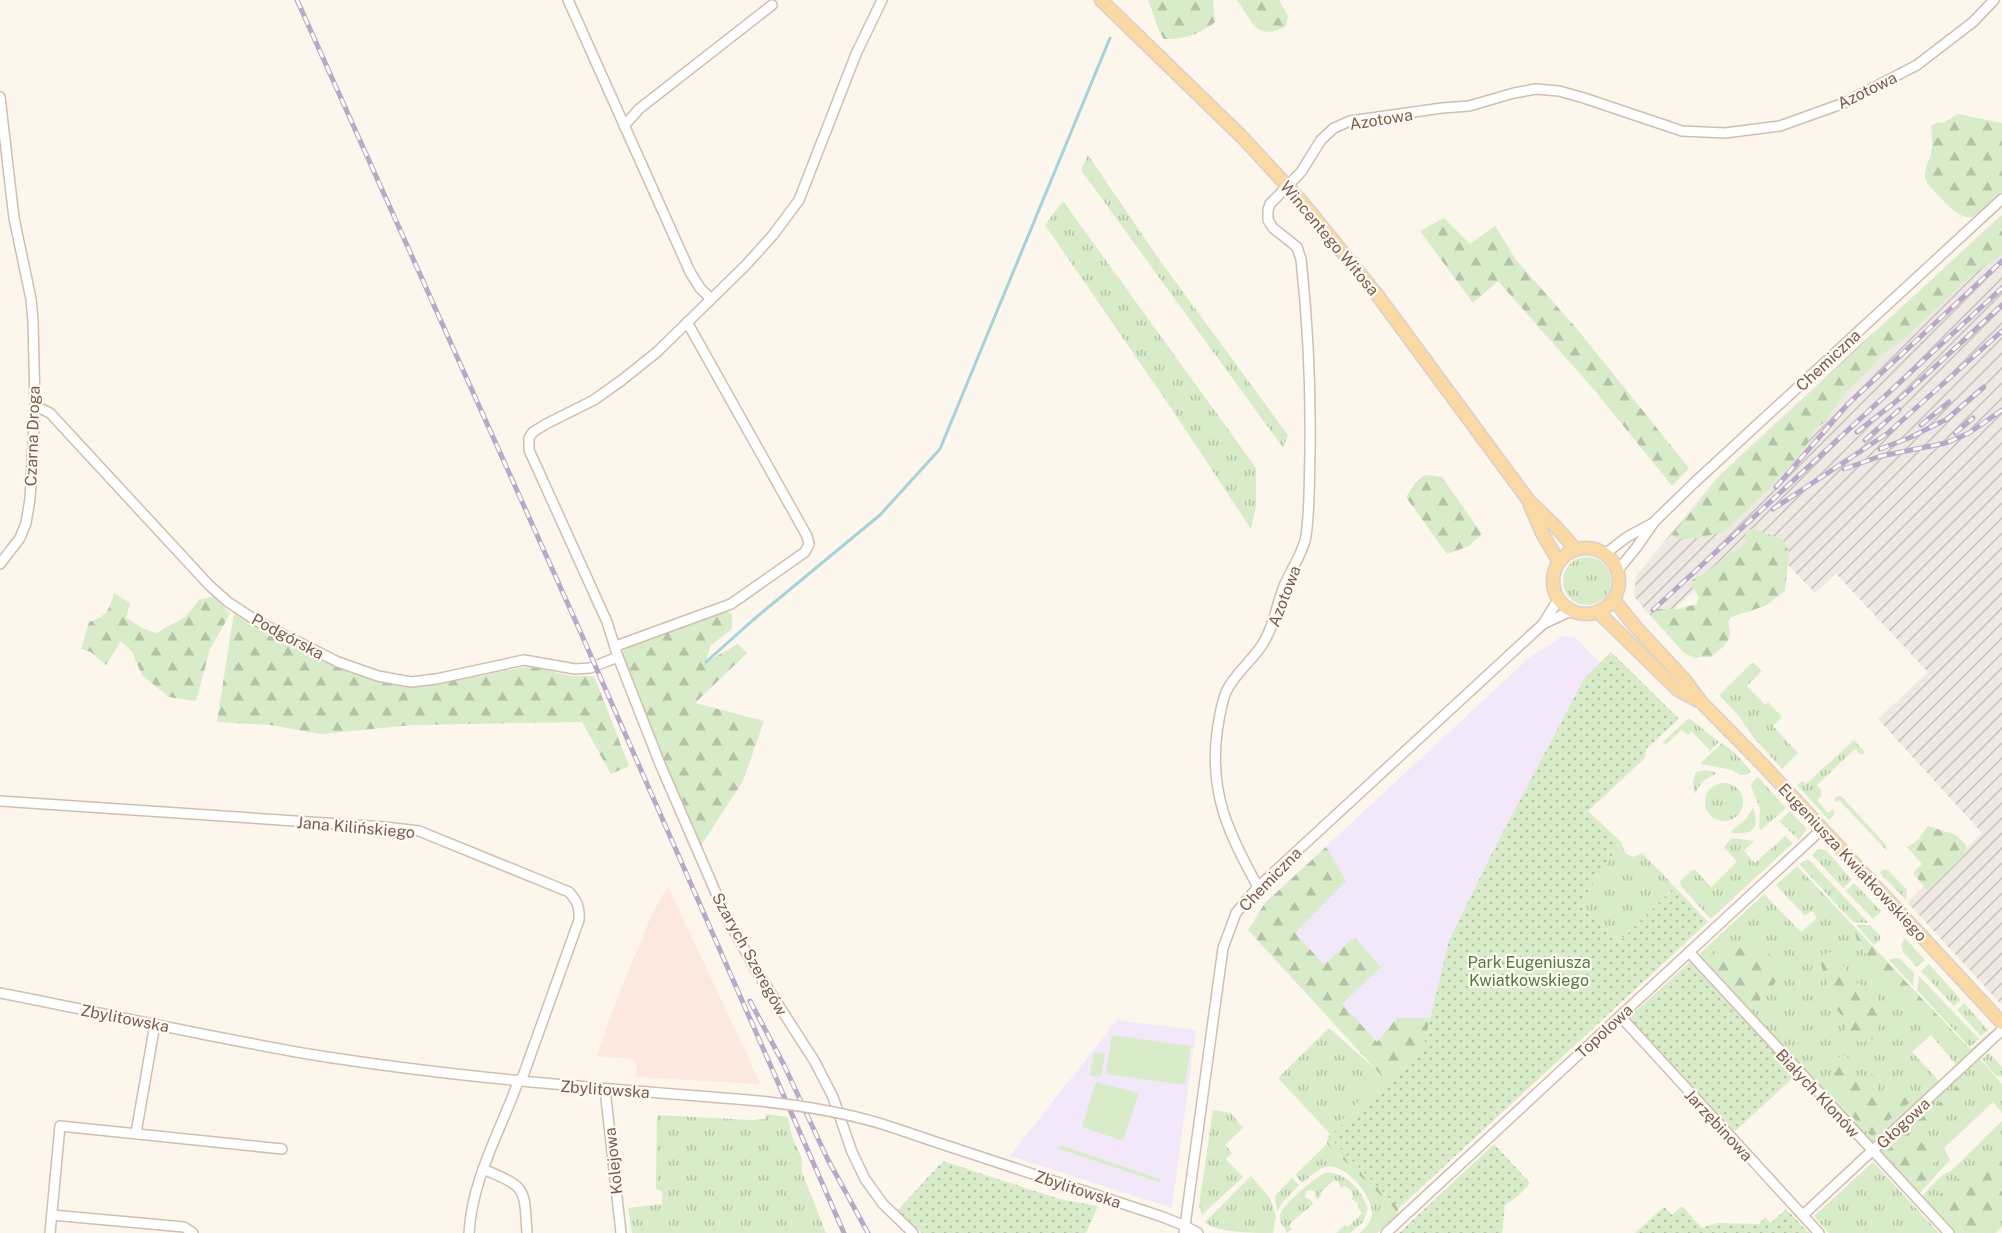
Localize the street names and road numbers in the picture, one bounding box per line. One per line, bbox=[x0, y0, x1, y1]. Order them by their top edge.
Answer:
street label: Azotowa bbox=[1834, 68, 1900, 113]
street label: Azotowa bbox=[1348, 105, 1414, 134]
street label: Wincentego Witosa bbox=[1276, 177, 1383, 299]
street label: Chemiczna bbox=[1792, 326, 1865, 395]
street label: Czarna Droga bbox=[21, 385, 44, 487]
street label: Azotowa bbox=[1264, 563, 1305, 629]
street label: Podgórska bbox=[248, 609, 327, 663]
street label: Eugeniusza Kwiatkowskiego bbox=[1774, 779, 1931, 945]
street label: Jana Kilińskiego bbox=[296, 813, 416, 842]
street label: Chemiczna bbox=[1235, 843, 1305, 915]
street label: Szarych Szeregów bbox=[708, 890, 791, 1019]
street label: Topolowa bbox=[1572, 1000, 1637, 1062]
street label: Zbylitowska bbox=[79, 1001, 171, 1036]
street label: Białych Klonów bbox=[1772, 1045, 1864, 1142]
street label: Zbylitowska bbox=[560, 1077, 650, 1102]
street label: Jarzębinowa bbox=[1681, 1086, 1757, 1165]
street label: Głogowa bbox=[1873, 1094, 1934, 1153]
street label: Kolejowa bbox=[601, 1126, 626, 1195]
street label: Zbylitowska bbox=[1032, 1167, 1123, 1212]

